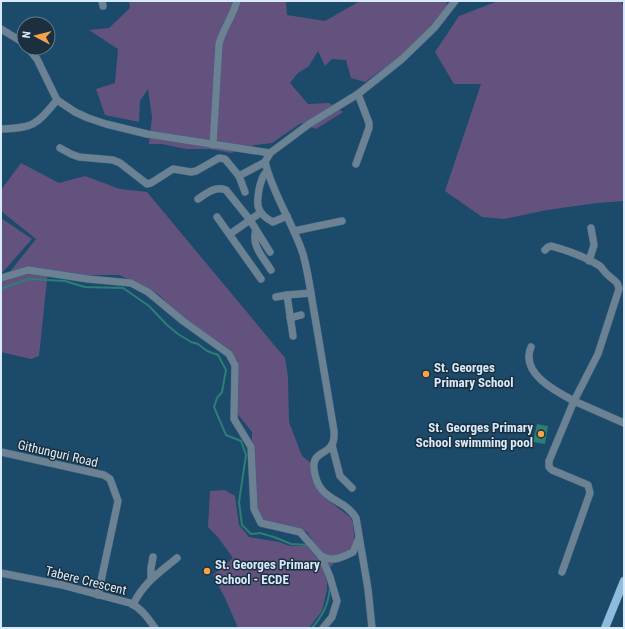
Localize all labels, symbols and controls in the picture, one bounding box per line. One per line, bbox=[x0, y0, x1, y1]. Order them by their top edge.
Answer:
north arrow bbox=[16, 16, 56, 56]
text: N bbox=[20, 30, 33, 39]
place label: St. Georges Primary School bbox=[434, 360, 514, 390]
marker: St. Georges Primary School bbox=[421, 369, 431, 379]
place label: St. Georges Primary School swimming pool bbox=[416, 420, 533, 450]
marker: St. Georges Primary School swimming pool bbox=[536, 429, 546, 439]
street label: Githunguri Road bbox=[16, 437, 100, 470]
place label: St. Georges Primary School - ECDE bbox=[215, 557, 320, 587]
street label: Tabere Crescent bbox=[44, 563, 128, 598]
marker: St. Georges Primary School - ECDE bbox=[202, 566, 212, 576]

